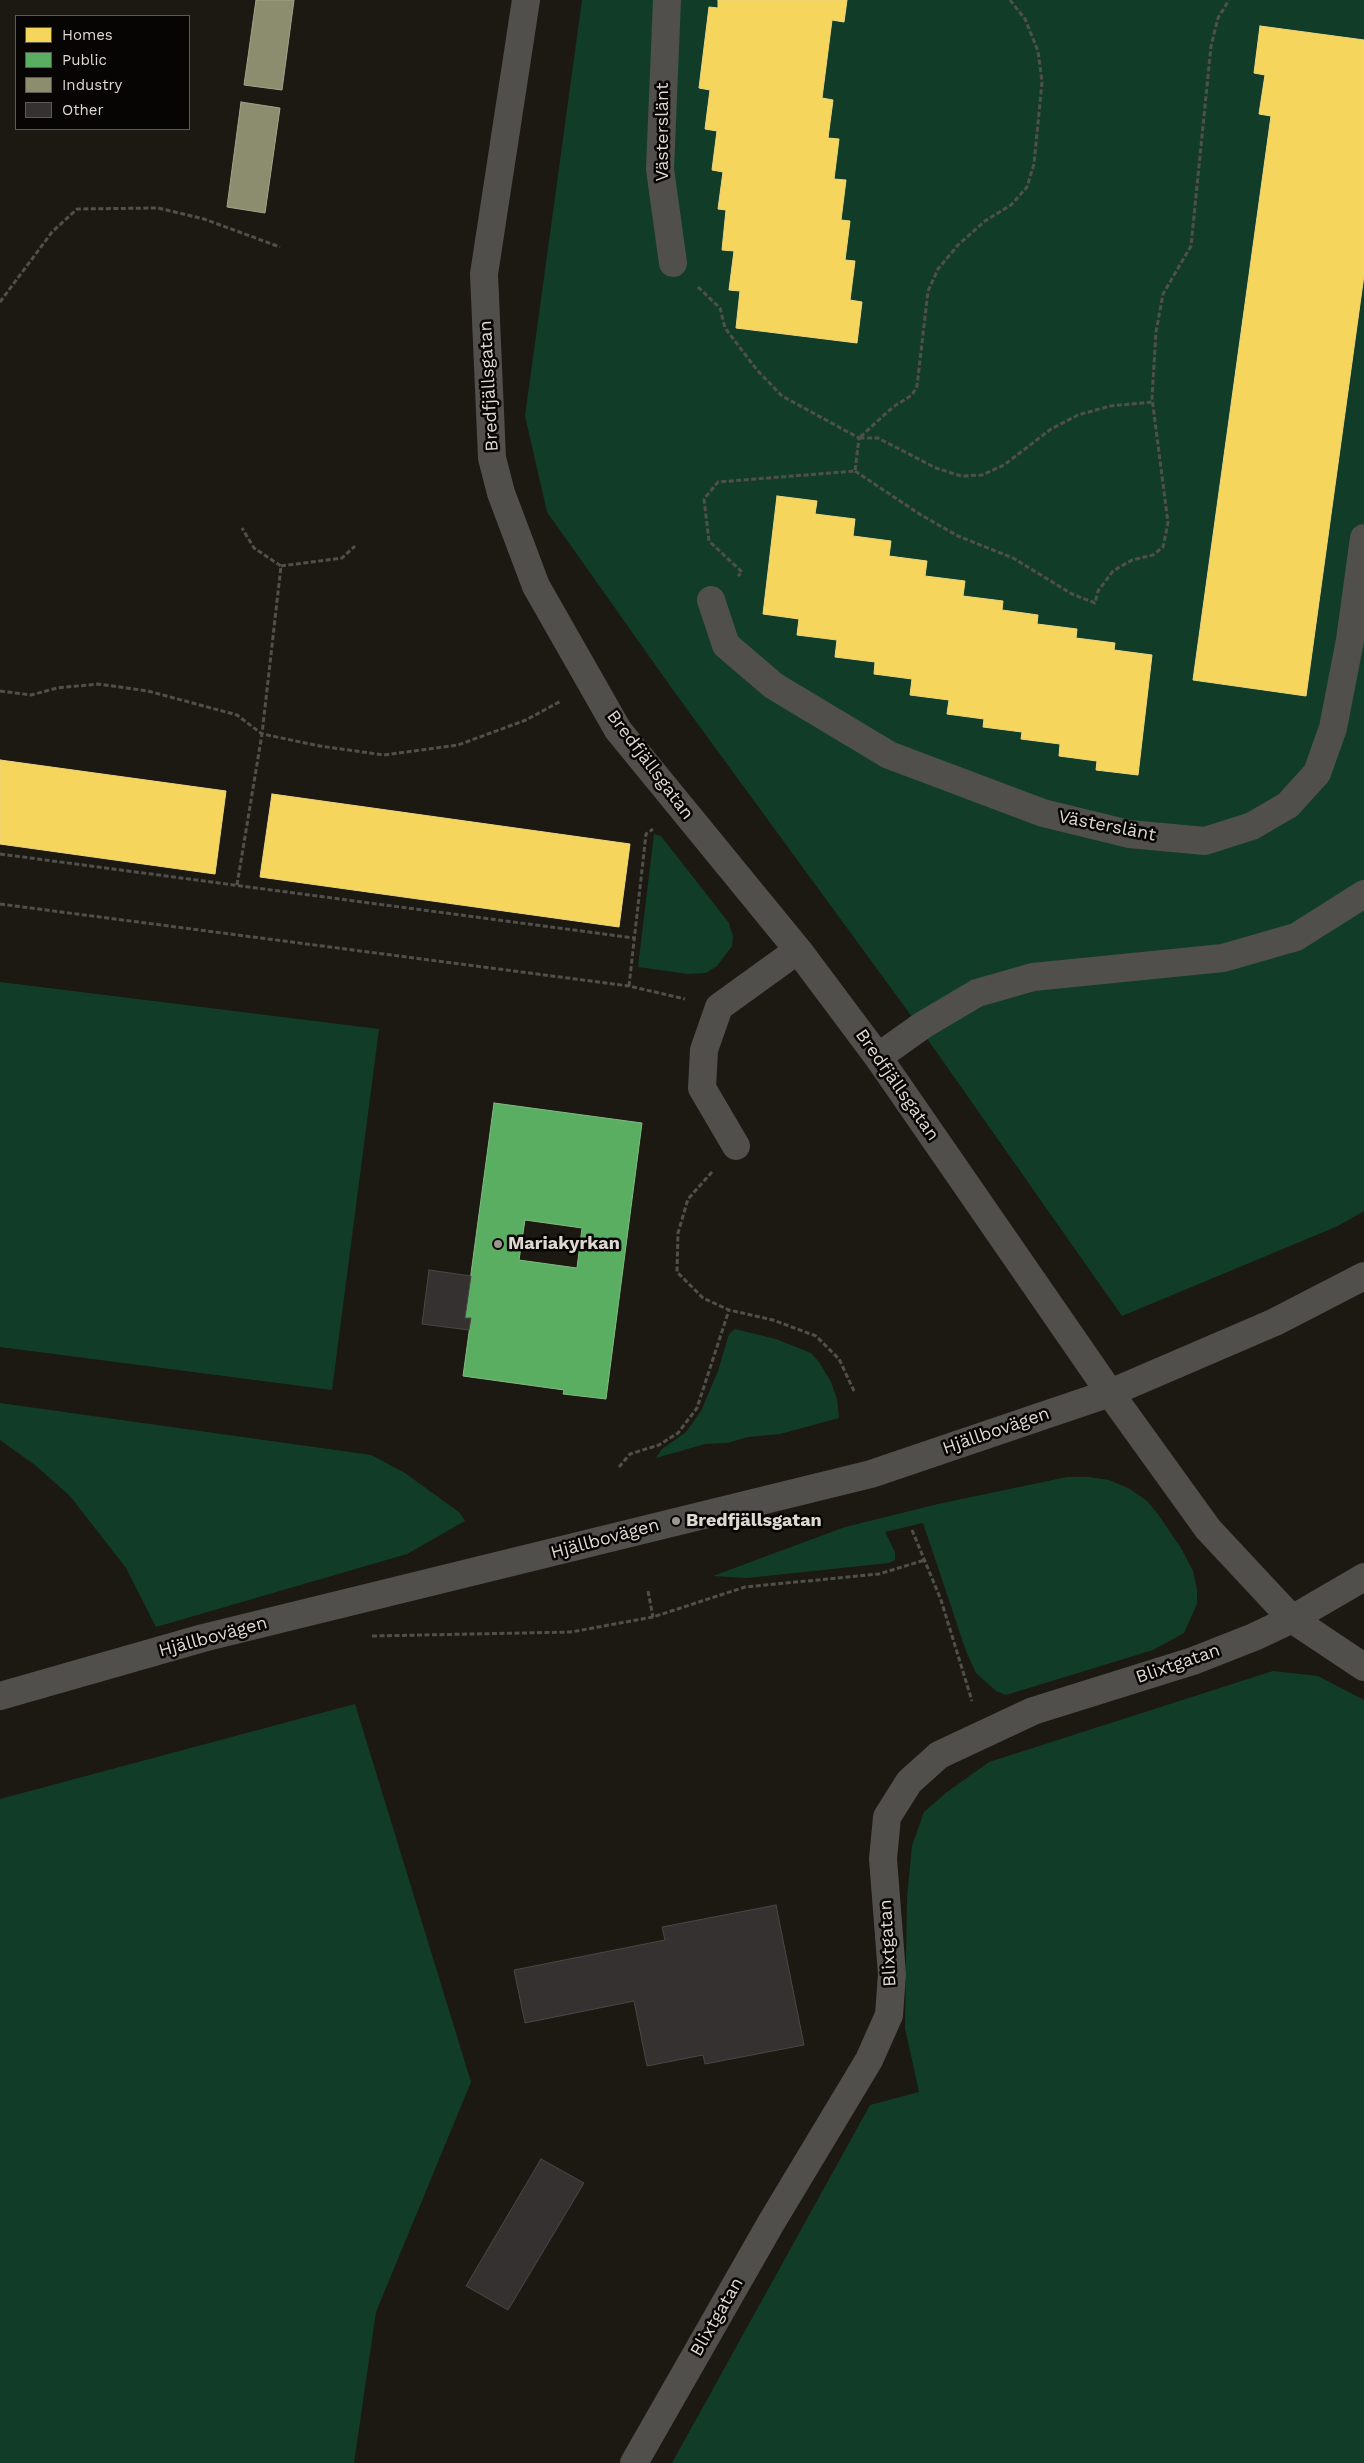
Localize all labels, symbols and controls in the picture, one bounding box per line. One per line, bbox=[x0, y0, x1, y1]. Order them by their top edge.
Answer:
legend bbox=[15, 15, 190, 130]
text: Homes bbox=[62, 26, 113, 44]
text: Public bbox=[62, 51, 107, 69]
text: Industry bbox=[62, 76, 122, 94]
street label: Västerslänt bbox=[652, 83, 674, 181]
text: Other bbox=[62, 101, 104, 119]
street label: Bredfjällsgatan bbox=[475, 320, 503, 452]
street label: Bredfjällsgatan bbox=[602, 706, 698, 824]
street label: Västerslänt bbox=[1056, 806, 1158, 846]
street label: Bredfjällsgatan bbox=[850, 1025, 944, 1145]
place label: Mariakyrkan bbox=[508, 1233, 620, 1255]
marker: Mariakyrkan bbox=[492, 1238, 504, 1250]
street label: Hjällbovägen bbox=[940, 1403, 1052, 1459]
place label: Bredfjällsgatan bbox=[686, 1510, 822, 1532]
street label: Hjällbovägen bbox=[548, 1514, 662, 1564]
marker: Bredfjällsgatan bbox=[670, 1515, 682, 1527]
street label: Hjällbovägen bbox=[156, 1612, 270, 1662]
street label: Blixtgatan bbox=[1133, 1640, 1223, 1688]
street label: Blixtgatan bbox=[875, 1899, 901, 1987]
street label: Blixtgatan bbox=[686, 2274, 748, 2360]

